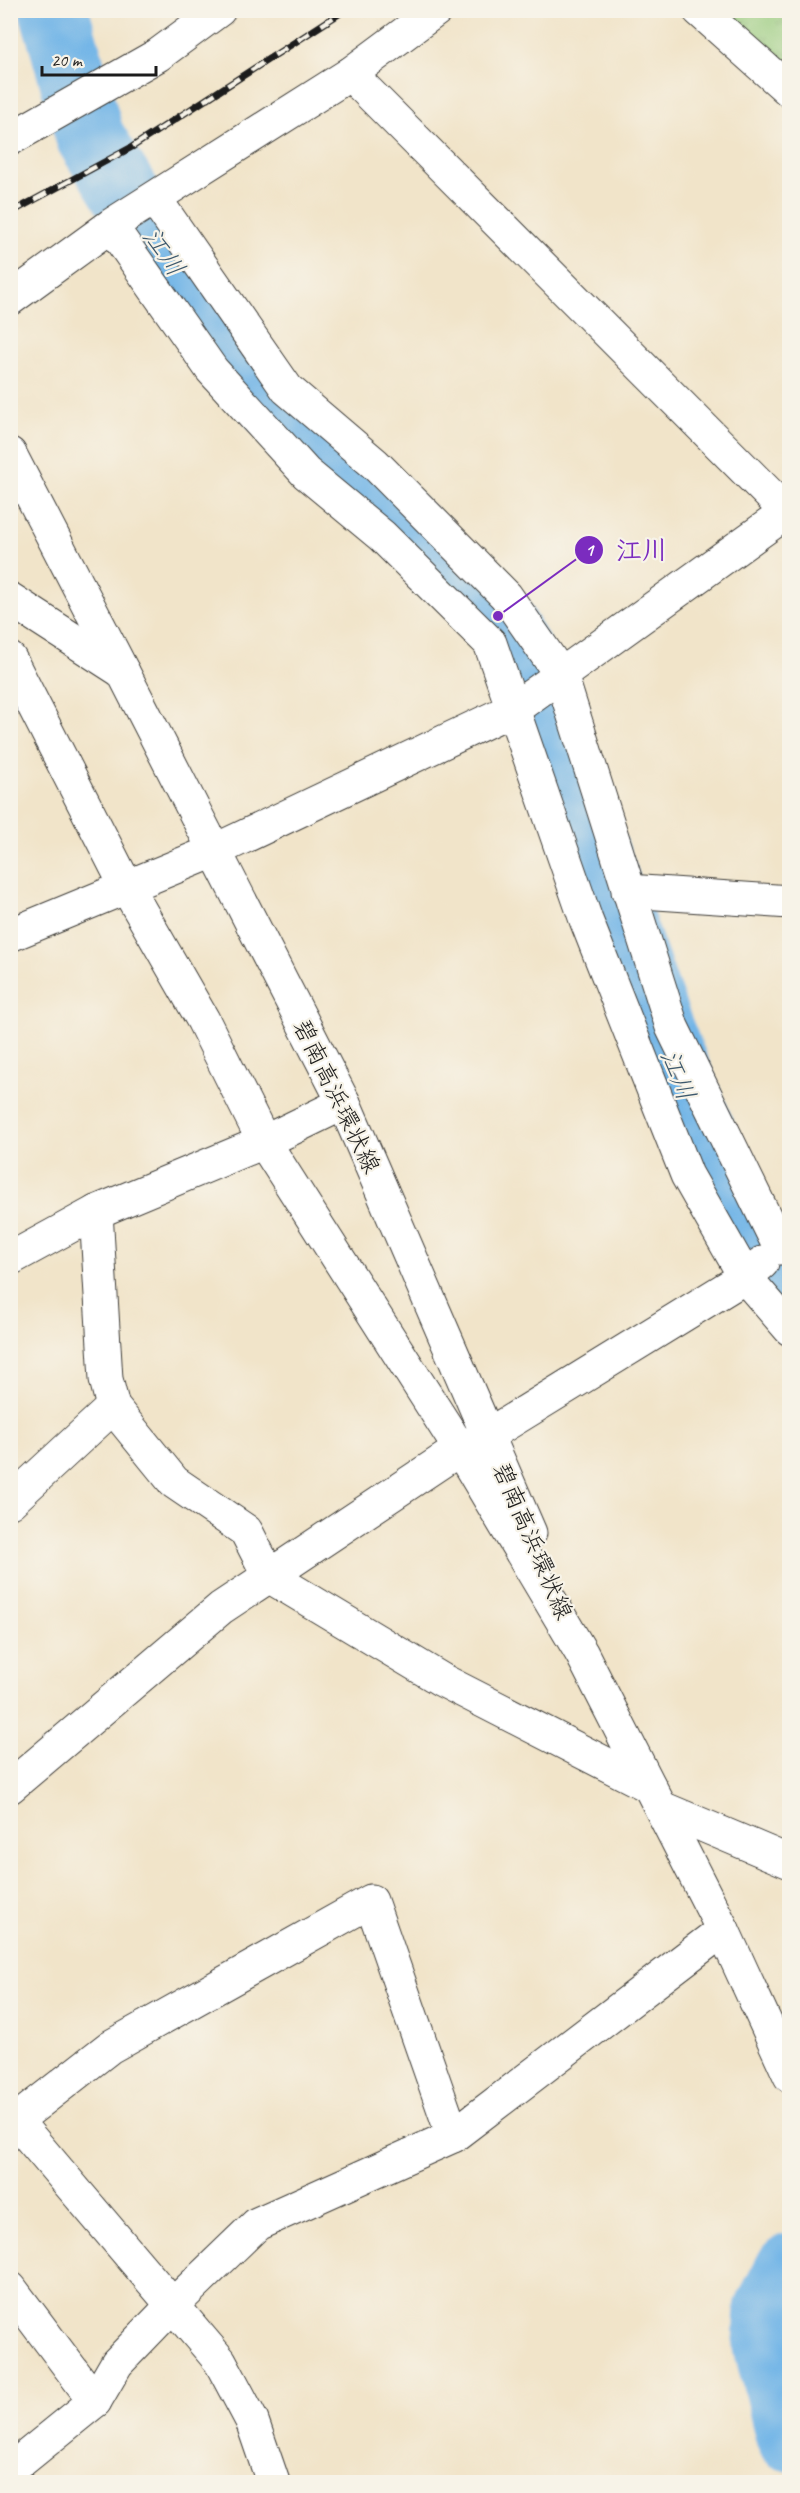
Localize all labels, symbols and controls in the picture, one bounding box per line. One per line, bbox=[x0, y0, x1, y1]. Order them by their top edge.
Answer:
scale bar bbox=[42, 39, 156, 77]
text: 20 m bbox=[51, 49, 84, 71]
water label: 江川 bbox=[136, 221, 192, 283]
callout: 江川 bbox=[574, 528, 680, 572]
text: 江川 bbox=[616, 534, 668, 567]
text: 1 bbox=[585, 539, 595, 561]
street label: 碧南高浜環状線 bbox=[287, 1014, 387, 1178]
water label: 江川 bbox=[653, 1045, 703, 1105]
street label: 碧南高浜環状線 bbox=[486, 1458, 580, 1624]

